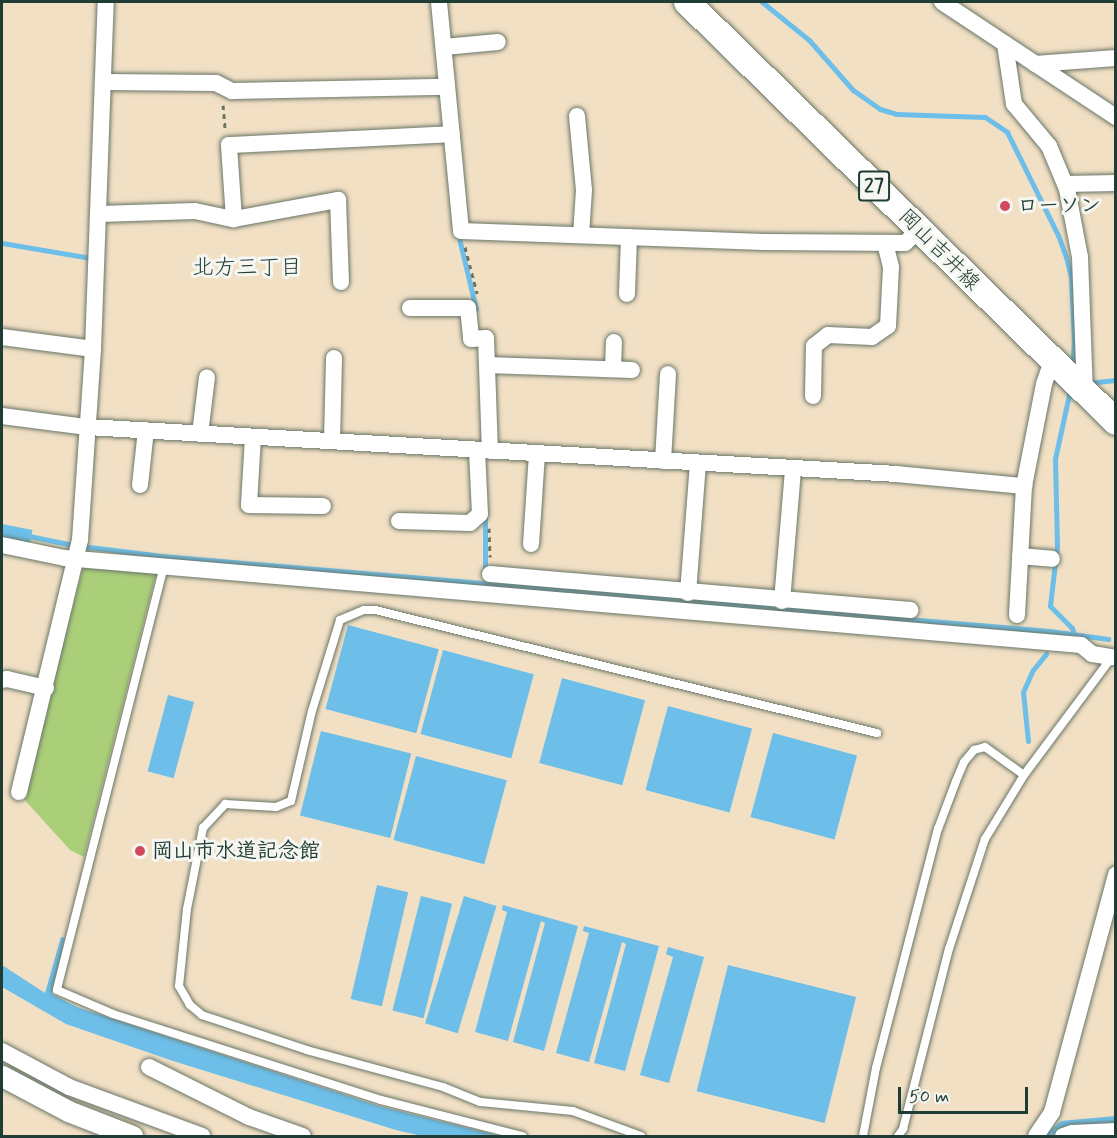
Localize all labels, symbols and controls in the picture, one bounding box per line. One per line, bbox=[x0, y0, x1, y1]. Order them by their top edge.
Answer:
road number: 27 bbox=[858, 169, 890, 203]
place label: ローソン bbox=[1017, 193, 1101, 219]
marker: ローソン bbox=[998, 199, 1012, 213]
street label: 岡山吉井線 bbox=[893, 204, 985, 296]
district label: 北方三丁目 bbox=[192, 256, 302, 282]
place label: 岡山市水道記念館 bbox=[152, 838, 320, 864]
marker: 岡山市水道記念館 bbox=[133, 844, 147, 858]
scale bar bbox=[901, 1075, 1032, 1113]
text: 50 m bbox=[909, 1085, 949, 1109]

